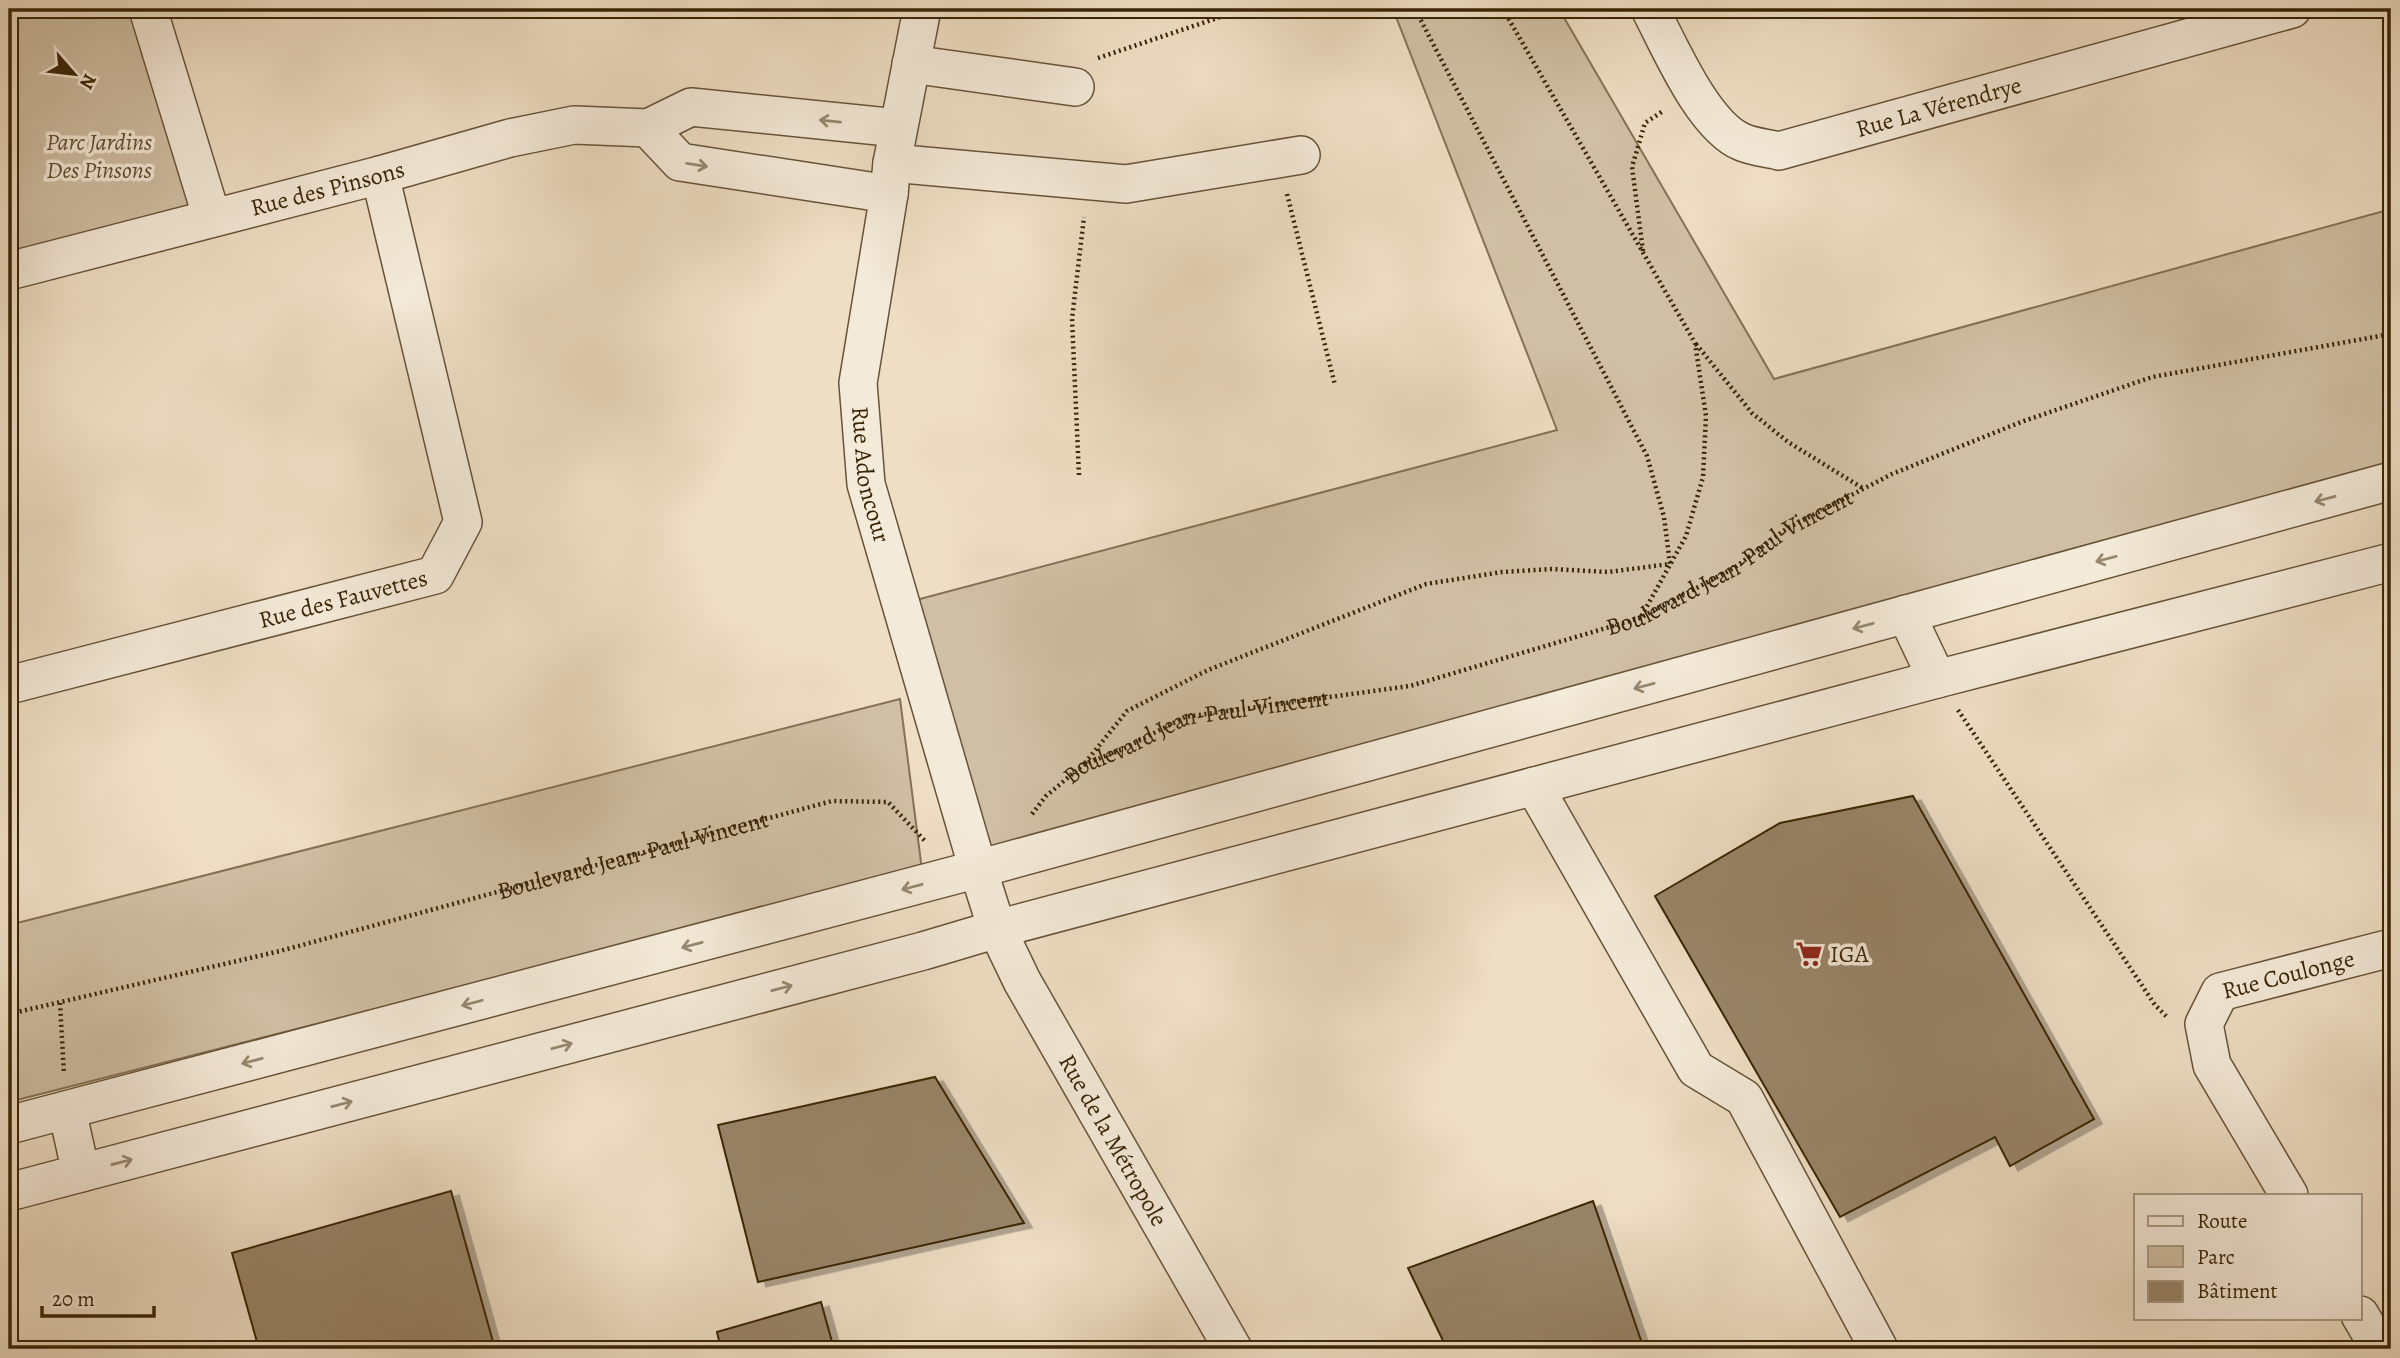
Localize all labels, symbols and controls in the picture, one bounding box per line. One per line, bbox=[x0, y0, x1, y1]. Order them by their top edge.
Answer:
north arrow bbox=[38, 38, 108, 108]
text: N bbox=[73, 69, 103, 94]
street label: Rue La Vérendrye bbox=[1852, 69, 2025, 145]
one-way arrow bbox=[820, 114, 842, 127]
park label: Parc Jardins Des Pinsons bbox=[46, 126, 152, 186]
street label: Rue des Pinsons bbox=[247, 153, 408, 224]
one-way arrow bbox=[685, 159, 708, 172]
street label: Rue Adoncour bbox=[844, 405, 898, 546]
street label: Boulevard Jean-Paul-Vincent bbox=[1602, 481, 1859, 643]
one-way arrow bbox=[2315, 493, 2337, 506]
one-way arrow bbox=[2095, 553, 2118, 566]
street label: Rue des Fauvettes bbox=[255, 562, 431, 636]
one-way arrow bbox=[1852, 620, 1875, 633]
one-way arrow bbox=[1633, 680, 1656, 693]
street label: Boulevard Jean-Paul-Vincent bbox=[1056, 681, 1331, 791]
street label: Boulevard Jean-Paul-Vincent bbox=[494, 803, 772, 907]
one-way arrow bbox=[901, 881, 924, 894]
place label: IGA bbox=[1830, 938, 1870, 970]
one-way arrow bbox=[681, 939, 704, 952]
supermarket icon: IGA bbox=[1794, 939, 1824, 969]
street label: Rue Coulonge bbox=[2218, 942, 2358, 1007]
one-way arrow bbox=[770, 981, 793, 994]
one-way arrow bbox=[461, 997, 484, 1010]
one-way arrow bbox=[550, 1039, 573, 1052]
street label: Rue de la Métropole bbox=[1051, 1048, 1175, 1232]
one-way arrow bbox=[241, 1055, 264, 1068]
one-way arrow bbox=[330, 1097, 353, 1110]
one-way arrow bbox=[111, 1155, 133, 1168]
legend bbox=[2134, 1194, 2362, 1320]
text: Route bbox=[2197, 1207, 2247, 1235]
text: Parc bbox=[2197, 1243, 2235, 1271]
scale bar bbox=[42, 1274, 154, 1318]
text: Bâtiment bbox=[2197, 1277, 2278, 1305]
text: 20 m bbox=[52, 1285, 95, 1313]

